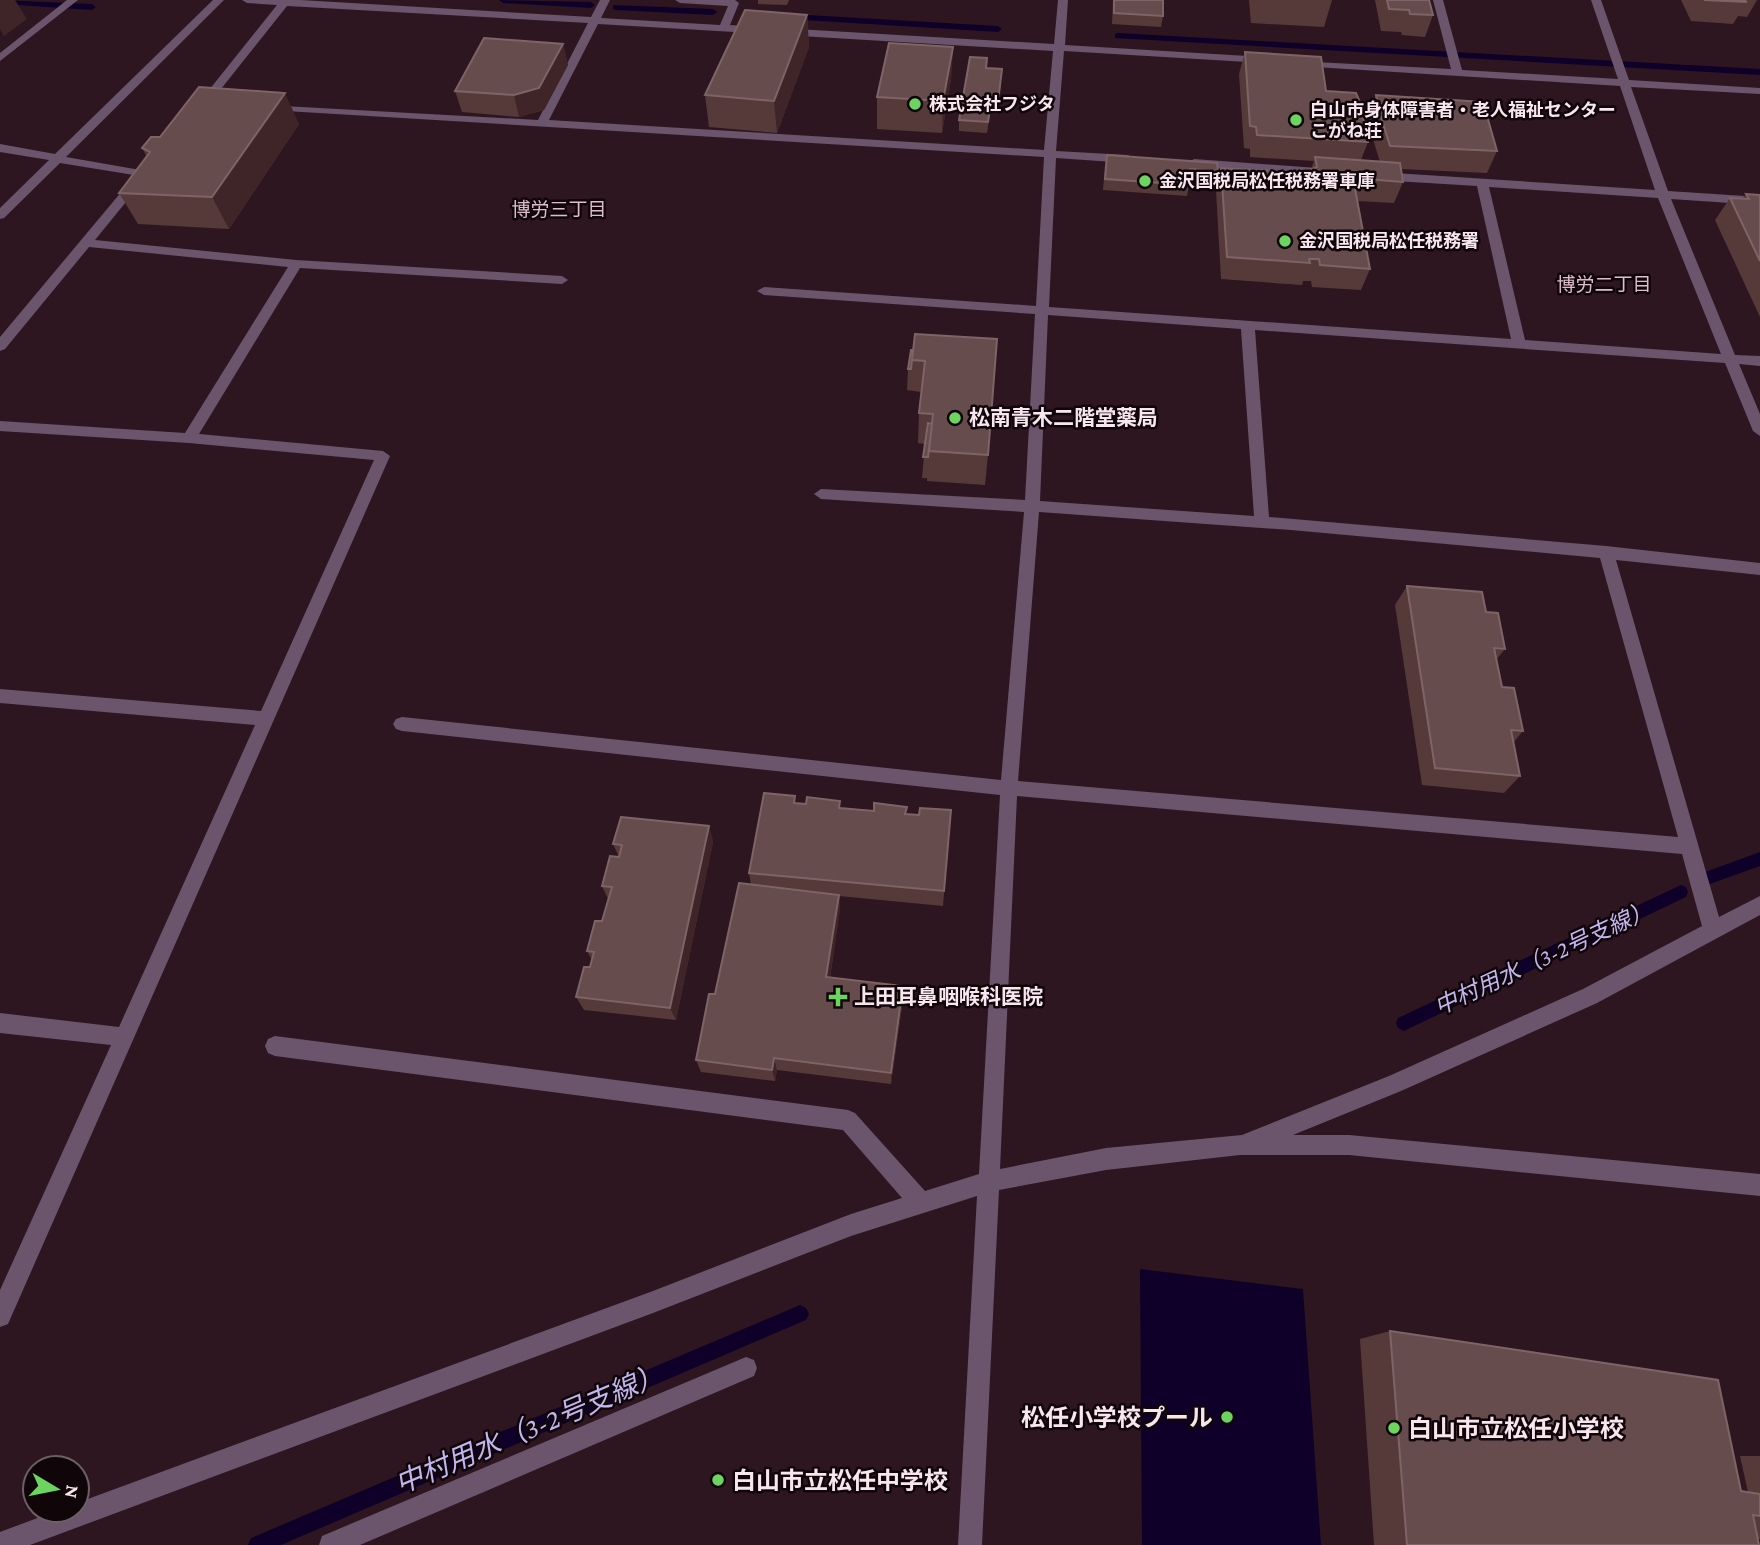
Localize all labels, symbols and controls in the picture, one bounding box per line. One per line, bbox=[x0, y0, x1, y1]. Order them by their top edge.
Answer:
place label: 株式会社フジタ bbox=[929, 94, 1055, 114]
marker: 株式会社フジタ bbox=[907, 96, 923, 112]
place label: 白山市身体障害者・老人福祉センター こがね荘 bbox=[1310, 100, 1616, 141]
marker: 白山市身体障害者・老人福祉センター こがね荘 bbox=[1288, 112, 1304, 128]
place label: 金沢国税局松任税務署車庫 bbox=[1159, 171, 1375, 191]
marker: 金沢国税局松任税務署車庫 bbox=[1137, 173, 1153, 189]
district label: 博労三丁目 bbox=[511, 199, 607, 220]
place label: 金沢国税局松任税務署 bbox=[1299, 231, 1479, 251]
marker: 金沢国税局松任税務署 bbox=[1277, 233, 1293, 249]
district label: 博労二丁目 bbox=[1556, 274, 1652, 295]
place label: 松南青木二階堂薬局 bbox=[969, 406, 1158, 430]
marker: 松南青木二階堂薬局 bbox=[947, 410, 963, 426]
water label: 中村用水（3-2号支線） bbox=[1430, 896, 1656, 1020]
place label: 上田耳鼻咽喉科医院 bbox=[854, 985, 1043, 1009]
marker: 上田耳鼻咽喉科医院 bbox=[828, 987, 848, 1007]
water label: 中村用水（3-2号支線） bbox=[390, 1358, 668, 1500]
place label: 松任小学校プール bbox=[1021, 1404, 1213, 1431]
marker: 松任小学校プール bbox=[1219, 1409, 1235, 1425]
place label: 白山市立松任小学校 bbox=[1408, 1415, 1624, 1442]
marker: 白山市立松任小学校 bbox=[1386, 1420, 1402, 1436]
north arrow bbox=[21, 1454, 91, 1524]
place label: 白山市立松任中学校 bbox=[732, 1467, 948, 1494]
marker: 白山市立松任中学校 bbox=[710, 1472, 726, 1488]
text: N bbox=[61, 1484, 84, 1500]

